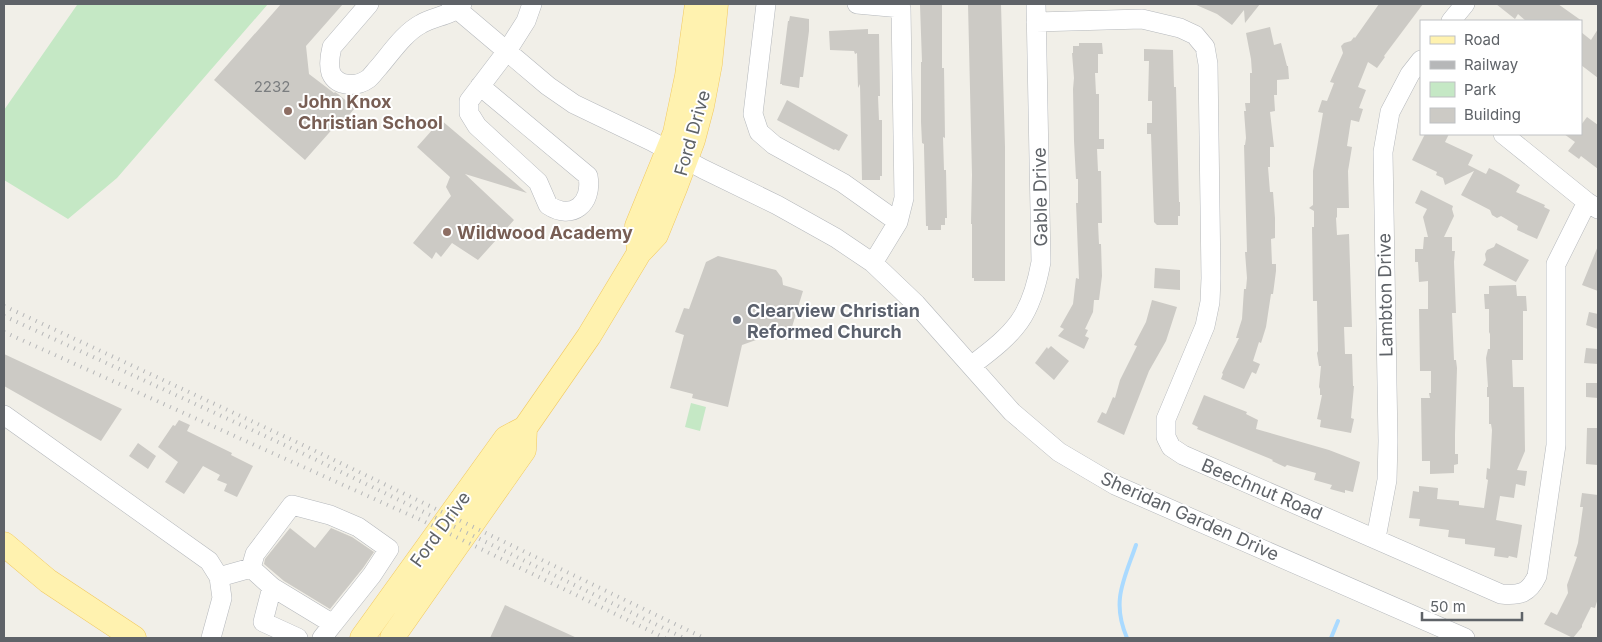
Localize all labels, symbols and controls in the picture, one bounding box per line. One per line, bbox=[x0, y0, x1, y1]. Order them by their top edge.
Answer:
legend bbox=[1420, 20, 1582, 135]
text: Road bbox=[1464, 30, 1500, 49]
text: Railway bbox=[1464, 55, 1519, 74]
house number: 2232 bbox=[254, 77, 290, 96]
text: Park bbox=[1464, 80, 1497, 99]
street label: Ford Drive bbox=[670, 88, 714, 178]
place label: John Knox Christian School bbox=[298, 91, 443, 133]
marker: John Knox Christian School bbox=[282, 105, 294, 117]
text: Building bbox=[1464, 105, 1521, 124]
street label: Gable Drive bbox=[1029, 147, 1051, 247]
place label: Wildwood Academy bbox=[457, 222, 633, 243]
marker: Wildwood Academy bbox=[441, 226, 453, 238]
street label: Lambton Drive bbox=[1373, 233, 1397, 357]
place label: Clearview Christian Reformed Church bbox=[747, 300, 920, 342]
marker: Clearview Christian Reformed Church bbox=[731, 314, 743, 326]
street label: Beechnut Road bbox=[1198, 454, 1326, 524]
street label: Sheridan Garden Drive bbox=[1098, 467, 1282, 565]
street label: Ford Drive bbox=[406, 487, 474, 571]
scale bar bbox=[1422, 590, 1522, 622]
text: 50 m bbox=[1430, 597, 1466, 616]

